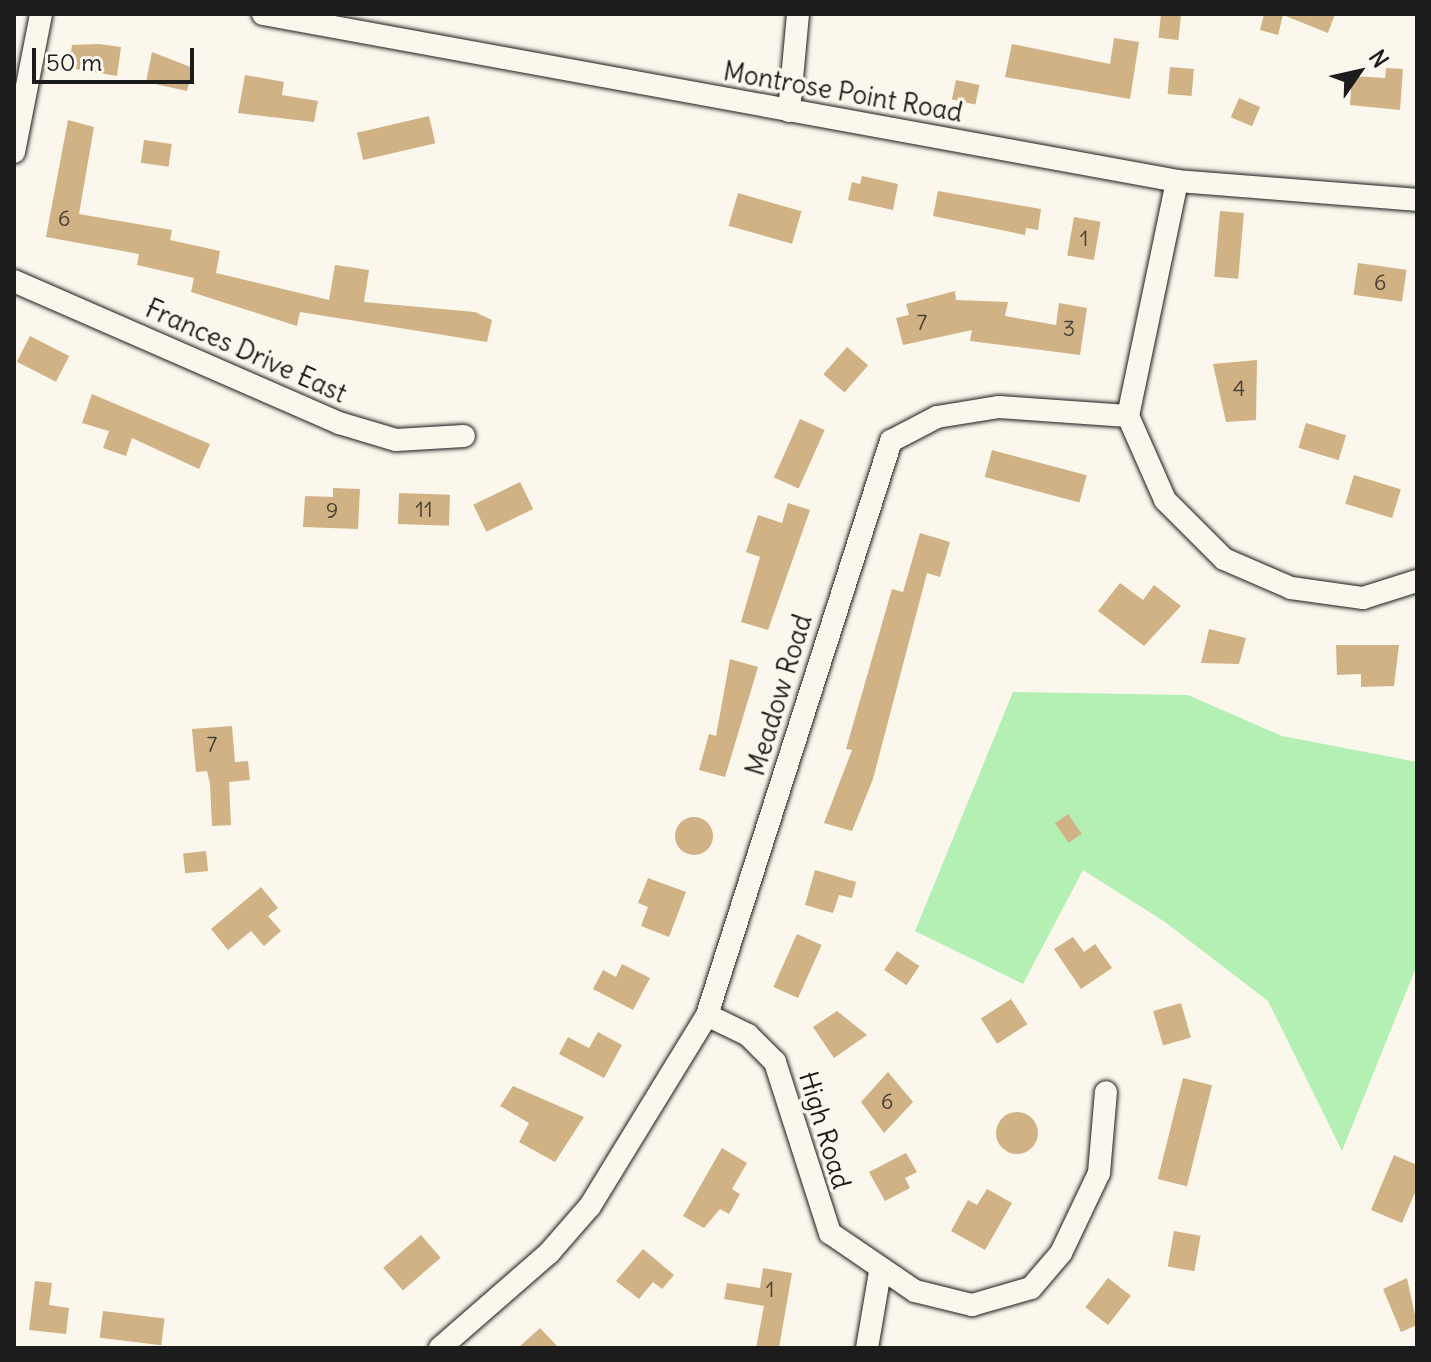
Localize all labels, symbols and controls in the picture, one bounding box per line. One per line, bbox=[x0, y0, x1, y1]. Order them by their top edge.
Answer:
scale bar bbox=[36, 32, 198, 82]
north arrow bbox=[1319, 32, 1399, 112]
text: N bbox=[1363, 44, 1395, 73]
text: 50 m bbox=[46, 47, 102, 77]
street label: Montrose Point Road bbox=[721, 56, 965, 128]
house number: 6 bbox=[58, 206, 70, 232]
house number: 1 bbox=[1080, 226, 1088, 252]
house number: 6 bbox=[1374, 270, 1386, 296]
street label: Frances Drive East bbox=[141, 293, 351, 409]
house number: 7 bbox=[917, 310, 927, 336]
house number: 3 bbox=[1063, 316, 1075, 342]
house number: 4 bbox=[1233, 376, 1245, 402]
house number: 11 bbox=[415, 497, 433, 523]
house number: 9 bbox=[326, 498, 338, 524]
street label: Meadow Road bbox=[740, 611, 818, 779]
house number: 7 bbox=[207, 732, 217, 758]
street label: High Road bbox=[792, 1068, 858, 1192]
house number: 6 bbox=[881, 1089, 893, 1115]
house number: 1 bbox=[766, 1277, 774, 1303]

